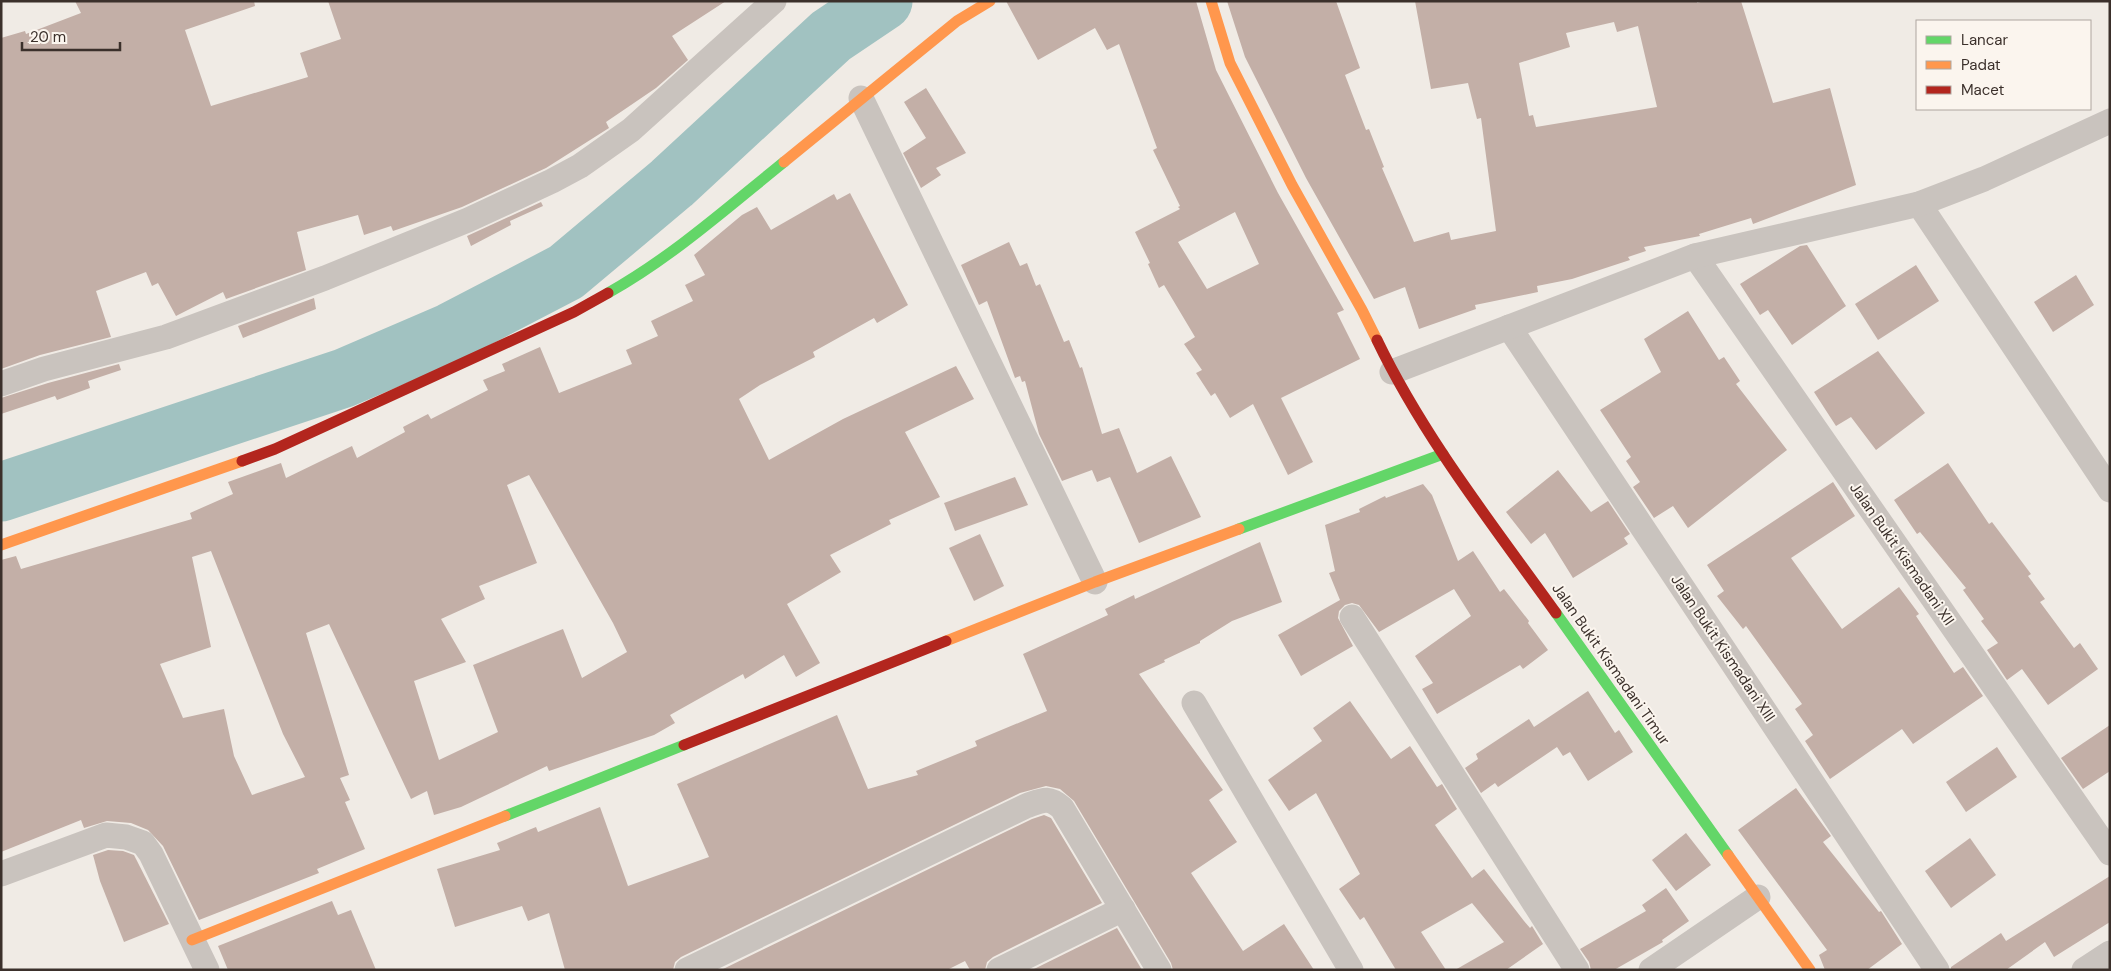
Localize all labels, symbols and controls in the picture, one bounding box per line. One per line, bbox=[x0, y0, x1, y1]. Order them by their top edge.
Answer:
scale bar bbox=[22, 20, 120, 52]
legend bbox=[1916, 20, 2091, 110]
text: 20 m bbox=[30, 27, 66, 47]
text: Lancar bbox=[1961, 30, 2008, 50]
text: Padat bbox=[1961, 55, 2001, 75]
text: Macet bbox=[1961, 80, 2005, 100]
street label: Jalan Bukit Kismadani XII bbox=[1845, 479, 1959, 629]
street label: Jalan Bukit Kismadani XIII bbox=[1666, 571, 1780, 725]
street label: Jalan Bukit Kismadani Timur bbox=[1547, 579, 1675, 749]

